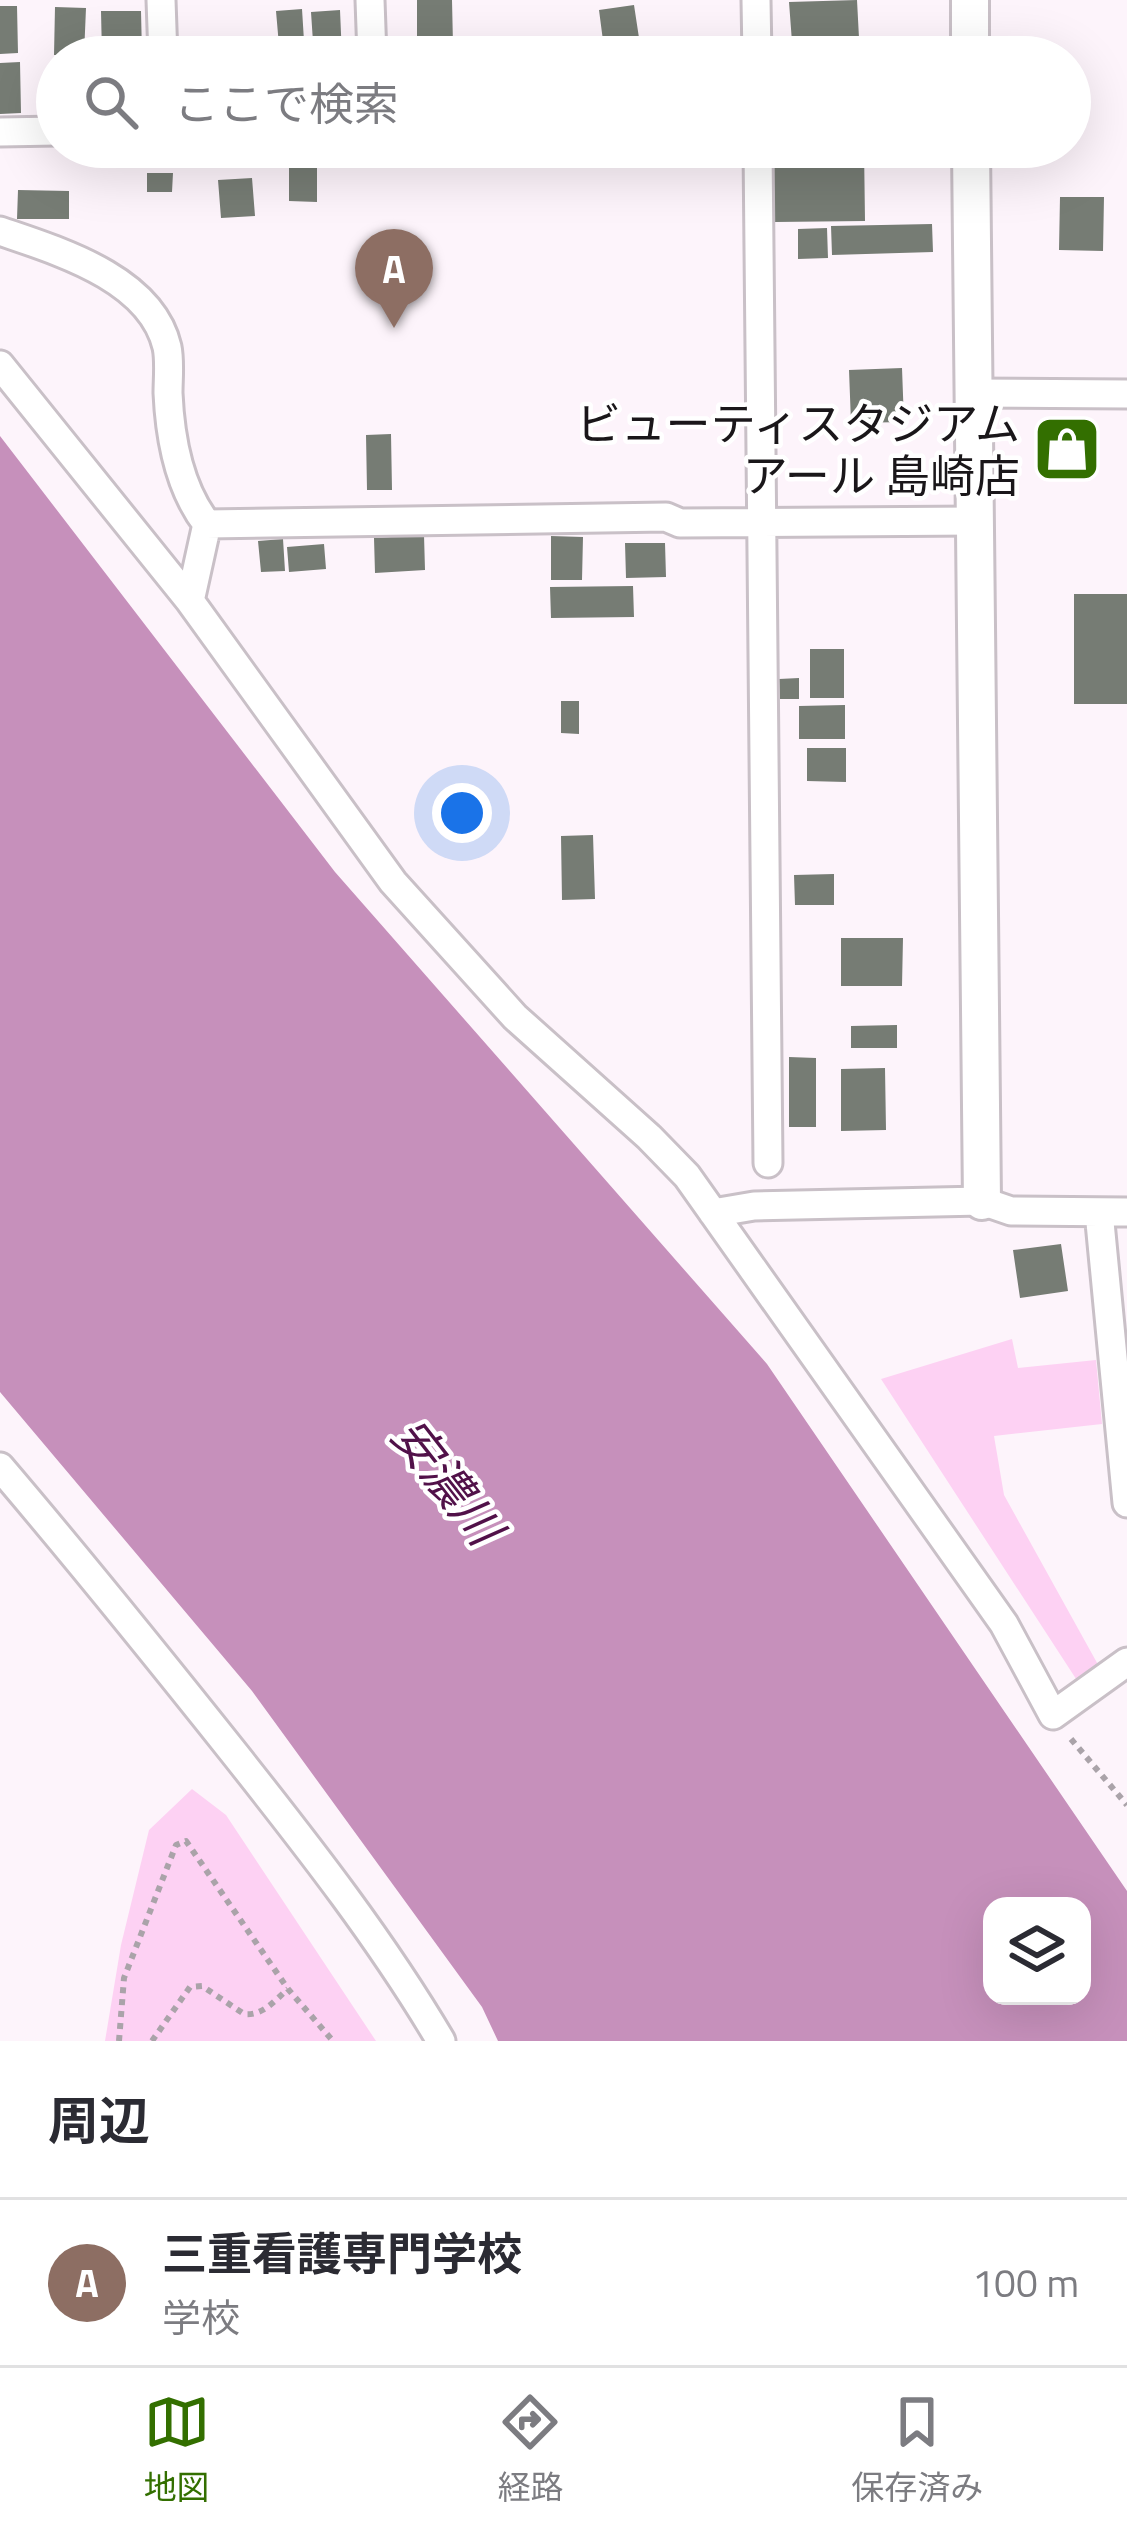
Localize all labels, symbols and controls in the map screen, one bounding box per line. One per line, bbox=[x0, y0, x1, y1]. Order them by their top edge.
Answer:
search box bbox=[36, 36, 1091, 168]
icon: search bbox=[78, 69, 144, 135]
text: ここで検索 bbox=[174, 69, 399, 137]
pin: A bbox=[355, 229, 433, 328]
place label: ビューティスタジアム アール 島崎店 bbox=[576, 389, 1020, 509]
shop icon: ビューティスタジアム アール 島崎店 bbox=[1032, 414, 1102, 484]
your location bbox=[432, 783, 492, 843]
water label: 安濃川 bbox=[374, 1402, 523, 1564]
map controls bbox=[983, 1897, 1091, 2005]
button: layers bbox=[983, 1897, 1091, 2005]
text: 周辺 bbox=[48, 2081, 150, 2159]
text: 三重看護専門学校 bbox=[162, 2219, 522, 2287]
text: A bbox=[75, 2253, 99, 2312]
text: 100 m bbox=[972, 2253, 1079, 2312]
text: 学校 bbox=[162, 2288, 240, 2347]
tab: 地図 bbox=[144, 2389, 210, 2512]
tab: 経路 bbox=[497, 2389, 563, 2512]
tab: 保存済み bbox=[851, 2389, 983, 2512]

